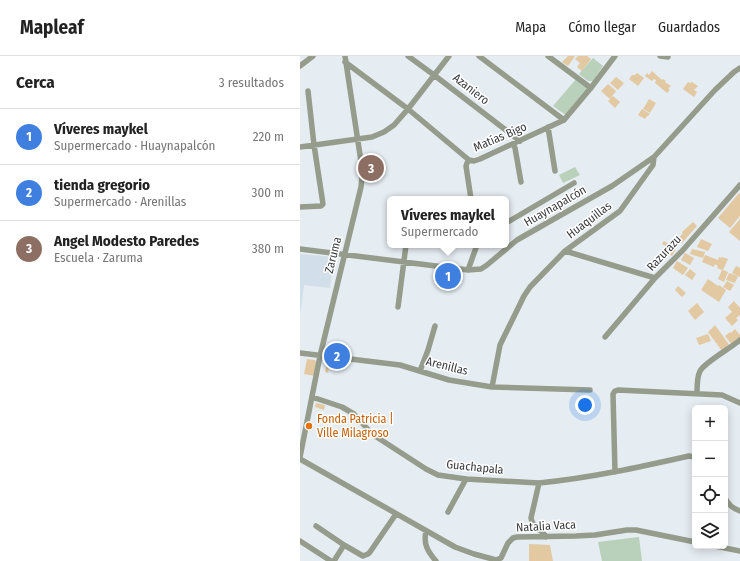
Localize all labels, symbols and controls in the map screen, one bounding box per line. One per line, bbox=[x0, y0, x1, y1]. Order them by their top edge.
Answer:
text: Mapleaf bbox=[20, 16, 84, 39]
text: Mapa bbox=[515, 19, 546, 36]
text: Cómo llegar bbox=[568, 19, 636, 36]
text: Guardados bbox=[658, 19, 720, 36]
street label: Azaniero bbox=[450, 70, 492, 108]
text: Cerca bbox=[16, 72, 55, 93]
text: 3 resultados bbox=[219, 75, 284, 90]
text: Víveres maykel bbox=[54, 120, 148, 138]
street label: Matías Bigo bbox=[471, 120, 529, 154]
text: 1 bbox=[26, 129, 32, 144]
text: 220 m bbox=[253, 129, 284, 144]
text: Supermercado · Huaynapalcón bbox=[54, 138, 215, 153]
pin: 3 bbox=[358, 153, 384, 183]
text: tienda gregorio bbox=[54, 176, 150, 194]
street label: Huaynapalcón bbox=[521, 183, 589, 229]
text: 2 bbox=[26, 185, 32, 200]
text: 300 m bbox=[252, 185, 284, 200]
text: Supermercado · Arenillas bbox=[54, 194, 186, 209]
popup bbox=[387, 196, 509, 248]
street label: Huaquillas bbox=[564, 199, 614, 241]
text: Víveres maykel bbox=[401, 206, 495, 224]
text: Supermercado bbox=[401, 224, 478, 239]
text: Angel Modesto Paredes bbox=[54, 232, 199, 250]
street label: Razurazu bbox=[644, 232, 684, 274]
street label: Zaruma bbox=[322, 235, 344, 275]
text: 3 bbox=[26, 241, 32, 256]
text: 380 m bbox=[252, 241, 284, 256]
text: Escuela · Zaruma bbox=[54, 250, 143, 265]
pin: 1 bbox=[435, 261, 461, 291]
pin: 2 bbox=[324, 341, 350, 371]
street label: Arenillas bbox=[425, 354, 469, 378]
your location bbox=[575, 395, 595, 415]
map controls bbox=[692, 405, 728, 549]
button: + bbox=[692, 405, 728, 441]
place label: Fonda Patricia | Ville Milagroso bbox=[317, 412, 393, 440]
marker: Fonda Patricia | Ville Milagroso bbox=[304, 421, 314, 431]
button: − bbox=[692, 441, 728, 477]
street label: Guachapala bbox=[446, 457, 504, 477]
button: locate bbox=[692, 477, 728, 513]
button: layers bbox=[692, 513, 728, 549]
street label: Natalia Vaca bbox=[516, 517, 576, 535]

